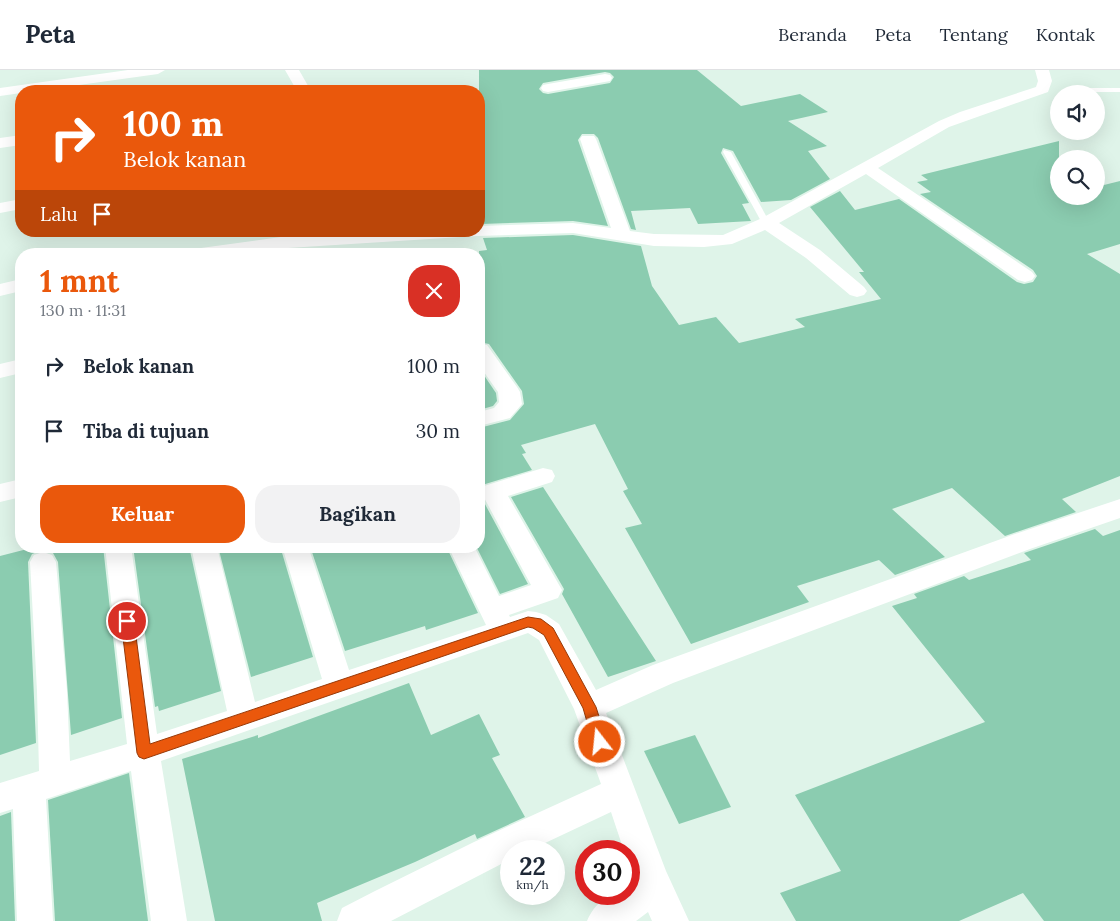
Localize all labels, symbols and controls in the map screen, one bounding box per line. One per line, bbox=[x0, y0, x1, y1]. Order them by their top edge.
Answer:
text: Peta bbox=[25, 19, 75, 50]
text: Beranda bbox=[778, 23, 847, 46]
text: Peta bbox=[875, 23, 911, 46]
text: Tentang bbox=[939, 23, 1008, 46]
text: Kontak bbox=[1036, 23, 1095, 46]
map controls bbox=[1050, 85, 1105, 205]
button: sound bbox=[1050, 85, 1105, 140]
text: 100 m bbox=[123, 101, 223, 146]
icon: right bbox=[40, 105, 105, 170]
text: Belok kanan bbox=[123, 145, 246, 173]
button: search bbox=[1050, 150, 1105, 205]
icon: arrive bbox=[88, 200, 116, 228]
text: Lalu bbox=[40, 202, 78, 226]
text: 1 mnt bbox=[40, 262, 119, 300]
button: close bbox=[408, 265, 460, 317]
text: 130 m · 11:31 bbox=[40, 300, 126, 320]
icon: right bbox=[40, 352, 68, 380]
text: Belok kanan bbox=[83, 354, 194, 378]
text: 100 m bbox=[408, 354, 460, 378]
icon: arrive bbox=[40, 417, 68, 445]
text: Tiba di tujuan bbox=[83, 419, 209, 443]
text: 30 m bbox=[416, 419, 460, 443]
button: Keluar bbox=[40, 485, 245, 543]
button: Bagikan bbox=[255, 485, 460, 543]
pin bbox=[106, 600, 148, 642]
icon: arrive bbox=[113, 607, 141, 635]
position arrow bbox=[573, 715, 625, 767]
speed limit sign: 30 bbox=[575, 840, 640, 905]
text: 22 bbox=[519, 850, 546, 882]
text: km/h bbox=[516, 877, 549, 892]

